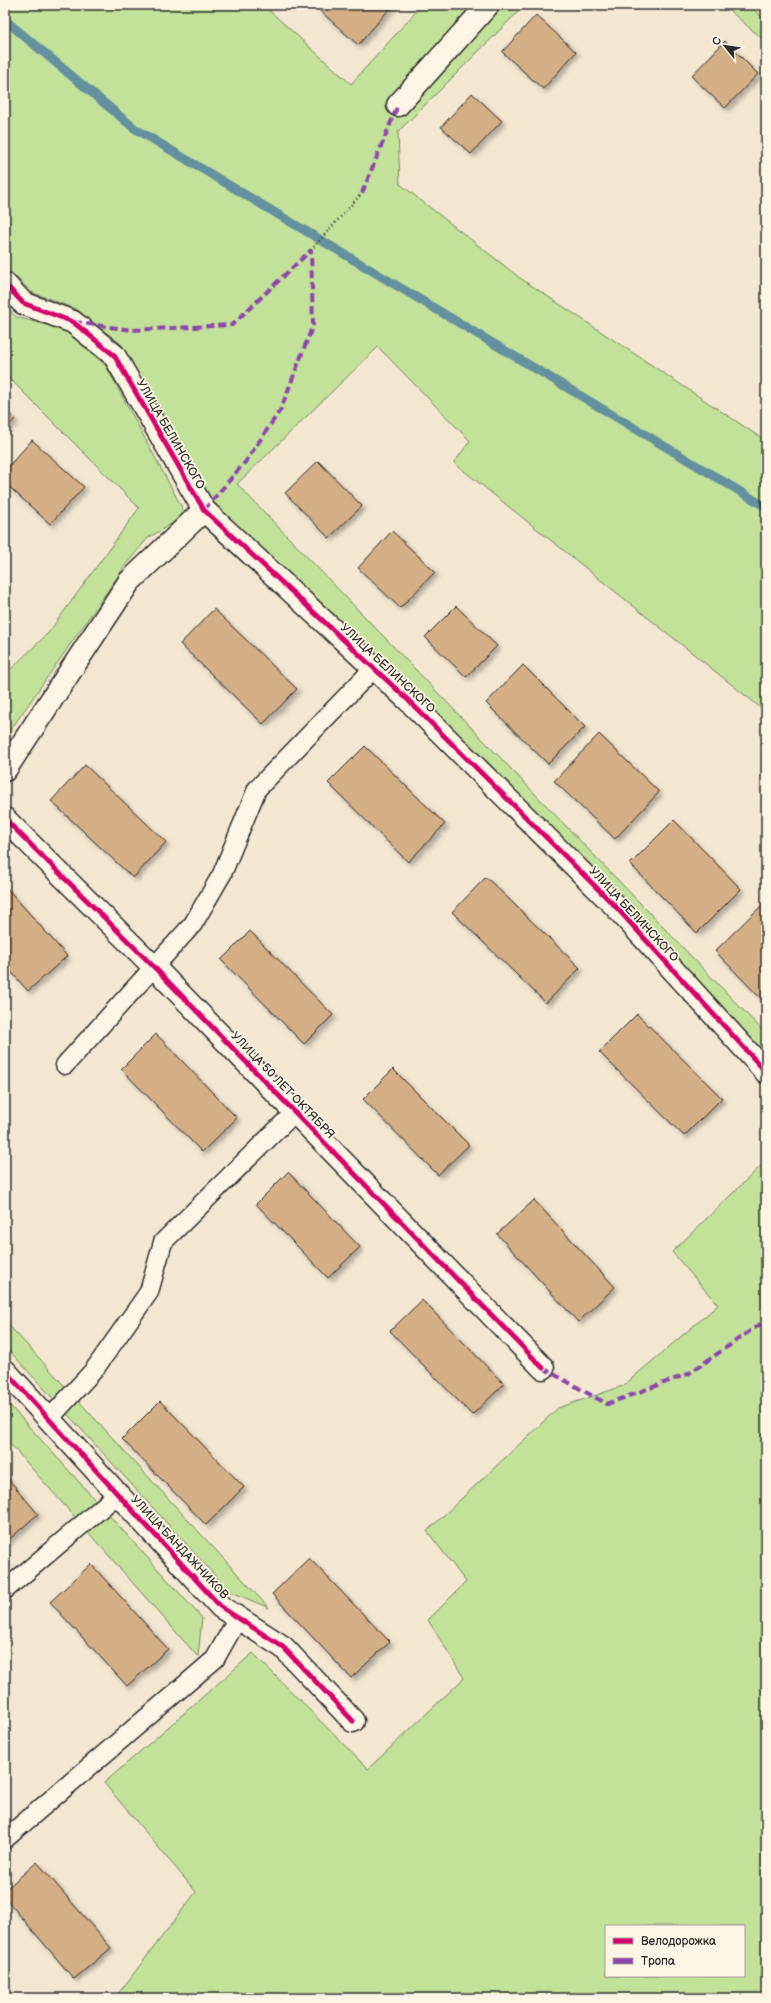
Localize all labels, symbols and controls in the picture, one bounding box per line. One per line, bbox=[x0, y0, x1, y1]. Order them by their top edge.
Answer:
north arrow bbox=[705, 26, 745, 66]
text: С bbox=[709, 34, 724, 48]
street label: УЛИЦА БЕЛИНСКОГО bbox=[133, 377, 208, 492]
street label: УЛИЦА БЕЛИНСКОГО bbox=[337, 620, 439, 717]
street label: УЛИЦА БЕЛИНСКОГО bbox=[586, 864, 682, 965]
street label: УЛИЦА 50 ЛЕТ ОКТЯБРЯ bbox=[228, 1029, 338, 1142]
street label: УЛИЦА БАНДАЖНИКОВ bbox=[128, 1492, 232, 1603]
legend bbox=[605, 1925, 745, 1977]
text: Велодорожка bbox=[641, 1934, 716, 1949]
text: Тропа bbox=[641, 1954, 675, 1969]

